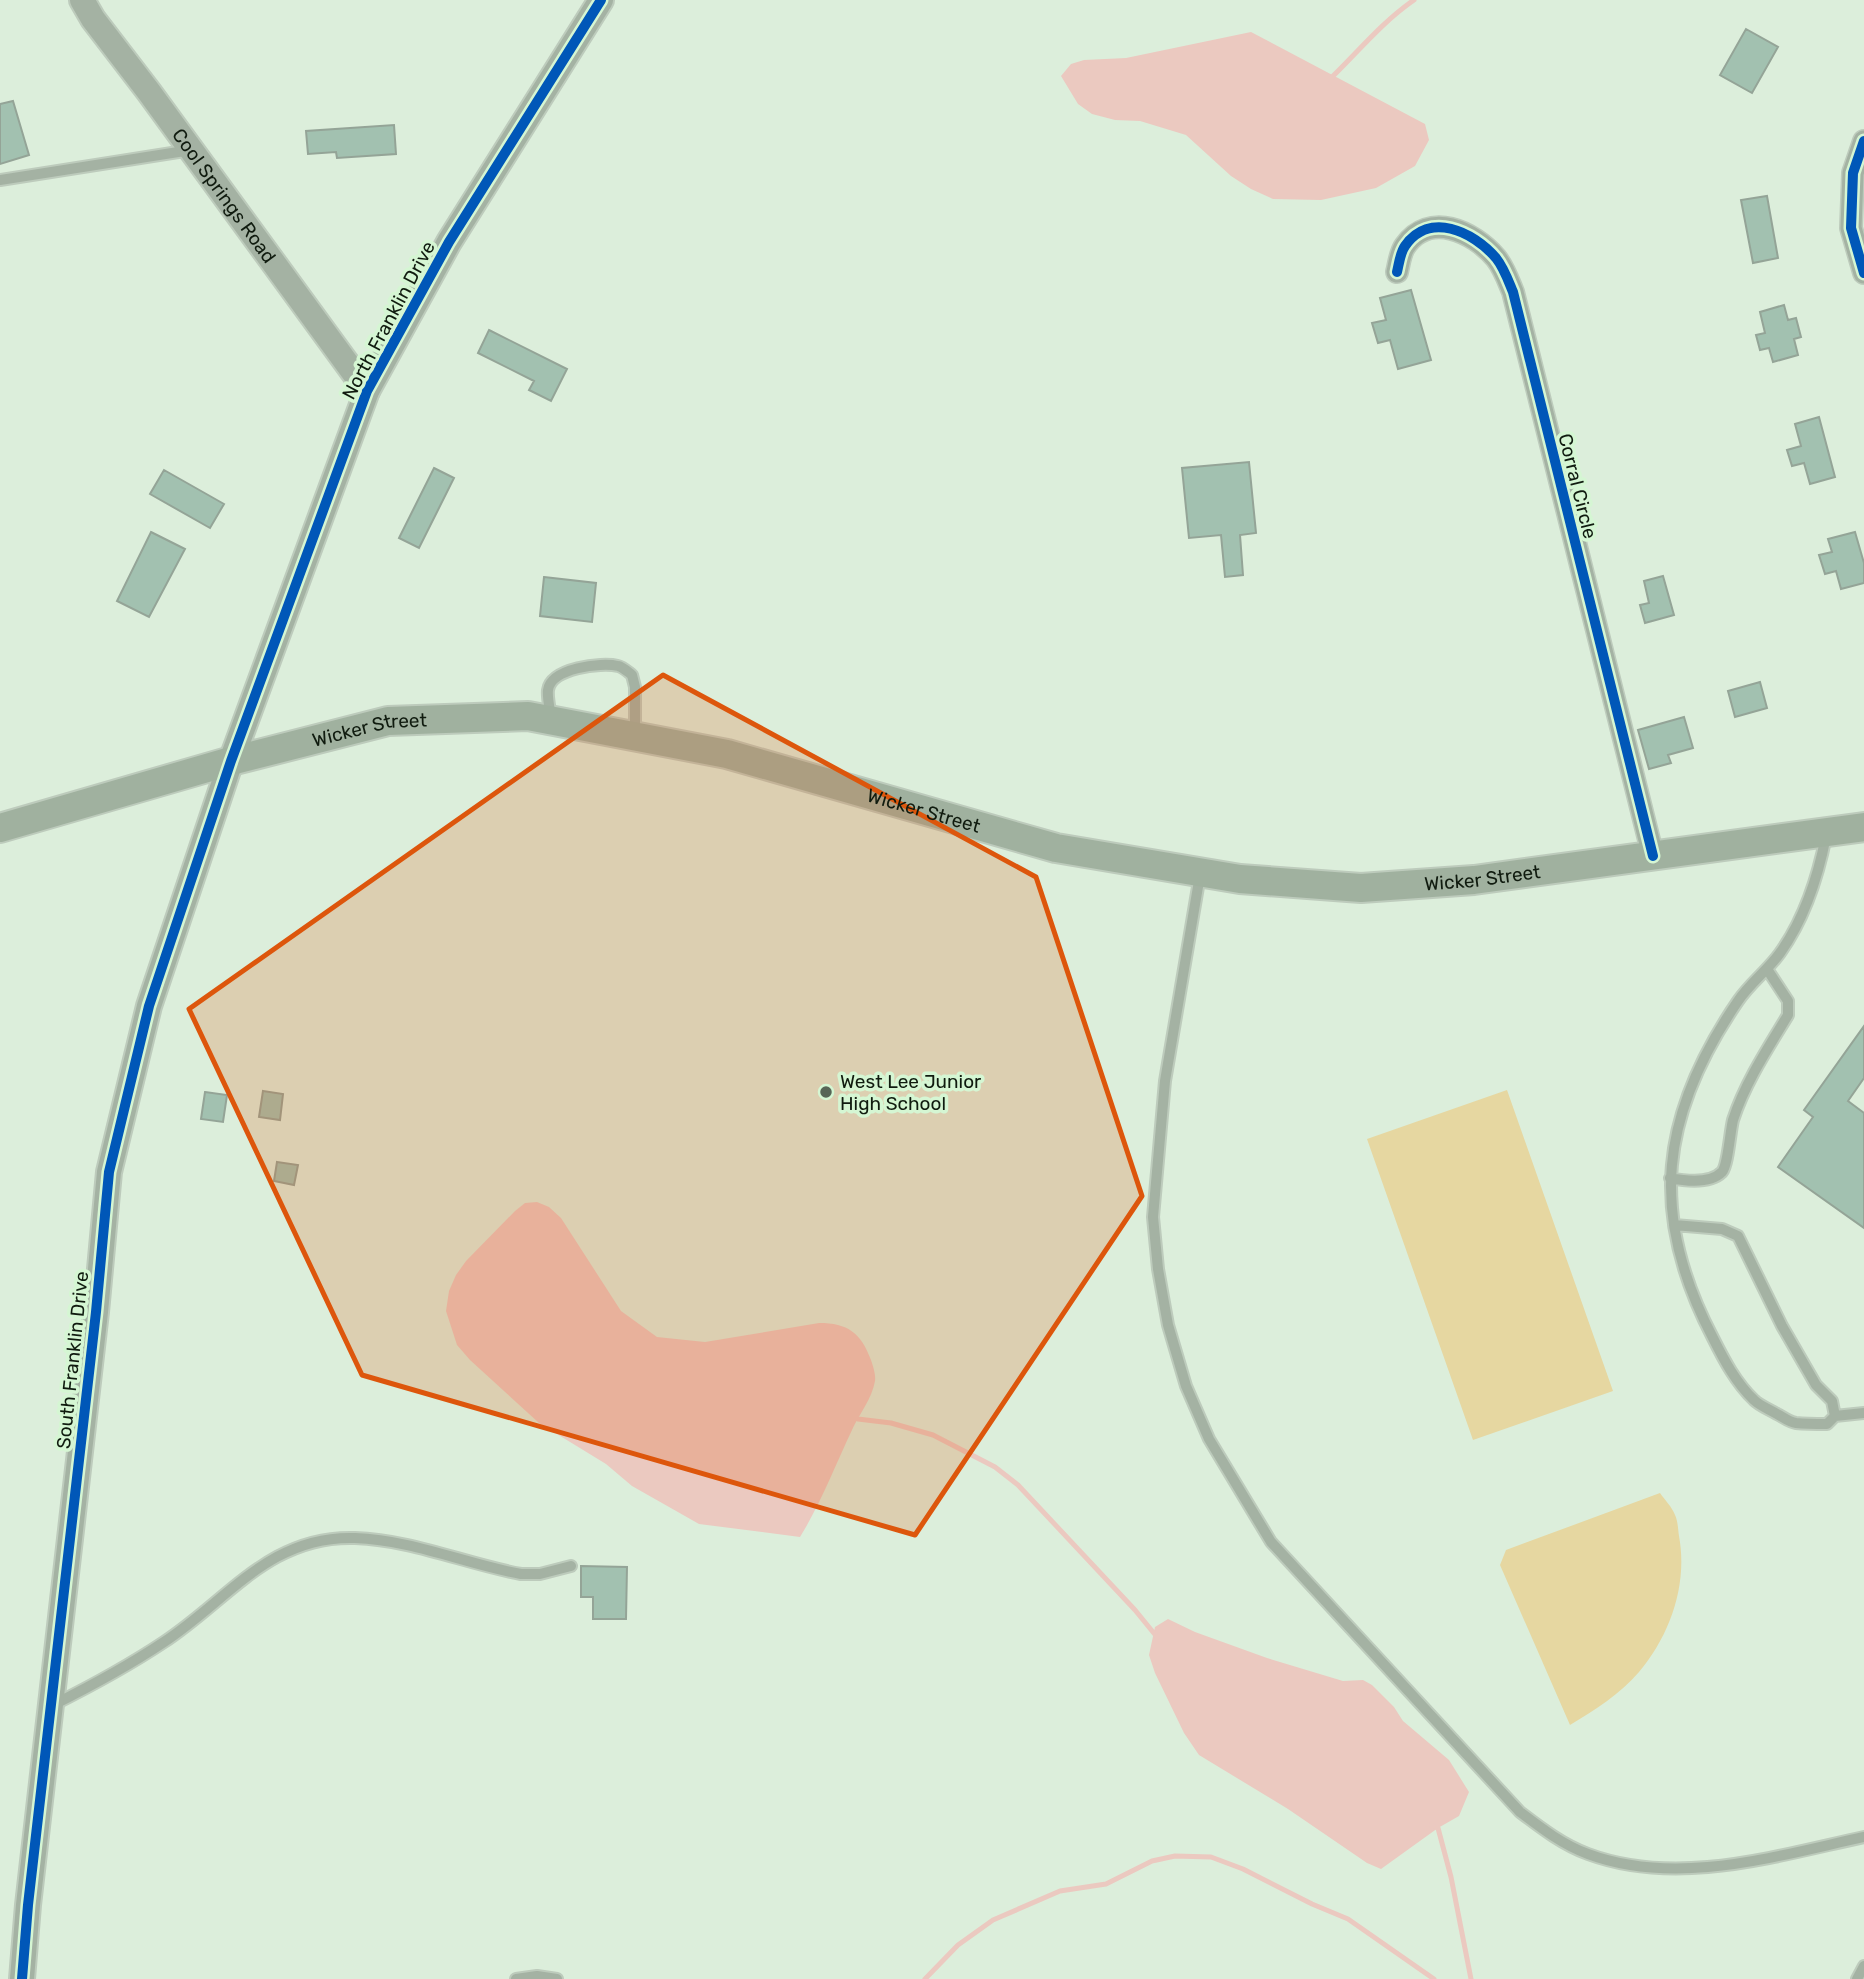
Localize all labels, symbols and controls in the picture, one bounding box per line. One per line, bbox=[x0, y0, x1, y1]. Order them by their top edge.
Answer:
street label: Cool Springs Road bbox=[167, 124, 281, 268]
street label: North Franklin Drive bbox=[337, 237, 440, 403]
street label: Corral Circle bbox=[1553, 431, 1602, 541]
street label: Wicker Street bbox=[310, 709, 428, 752]
street label: Wicker Street bbox=[864, 784, 984, 838]
street label: Wicker Street bbox=[1423, 860, 1542, 895]
place label: West Lee Junior High School bbox=[840, 1070, 982, 1115]
marker: West Lee Junior High School bbox=[818, 1084, 834, 1100]
street label: South Franklin Drive bbox=[52, 1270, 93, 1450]

